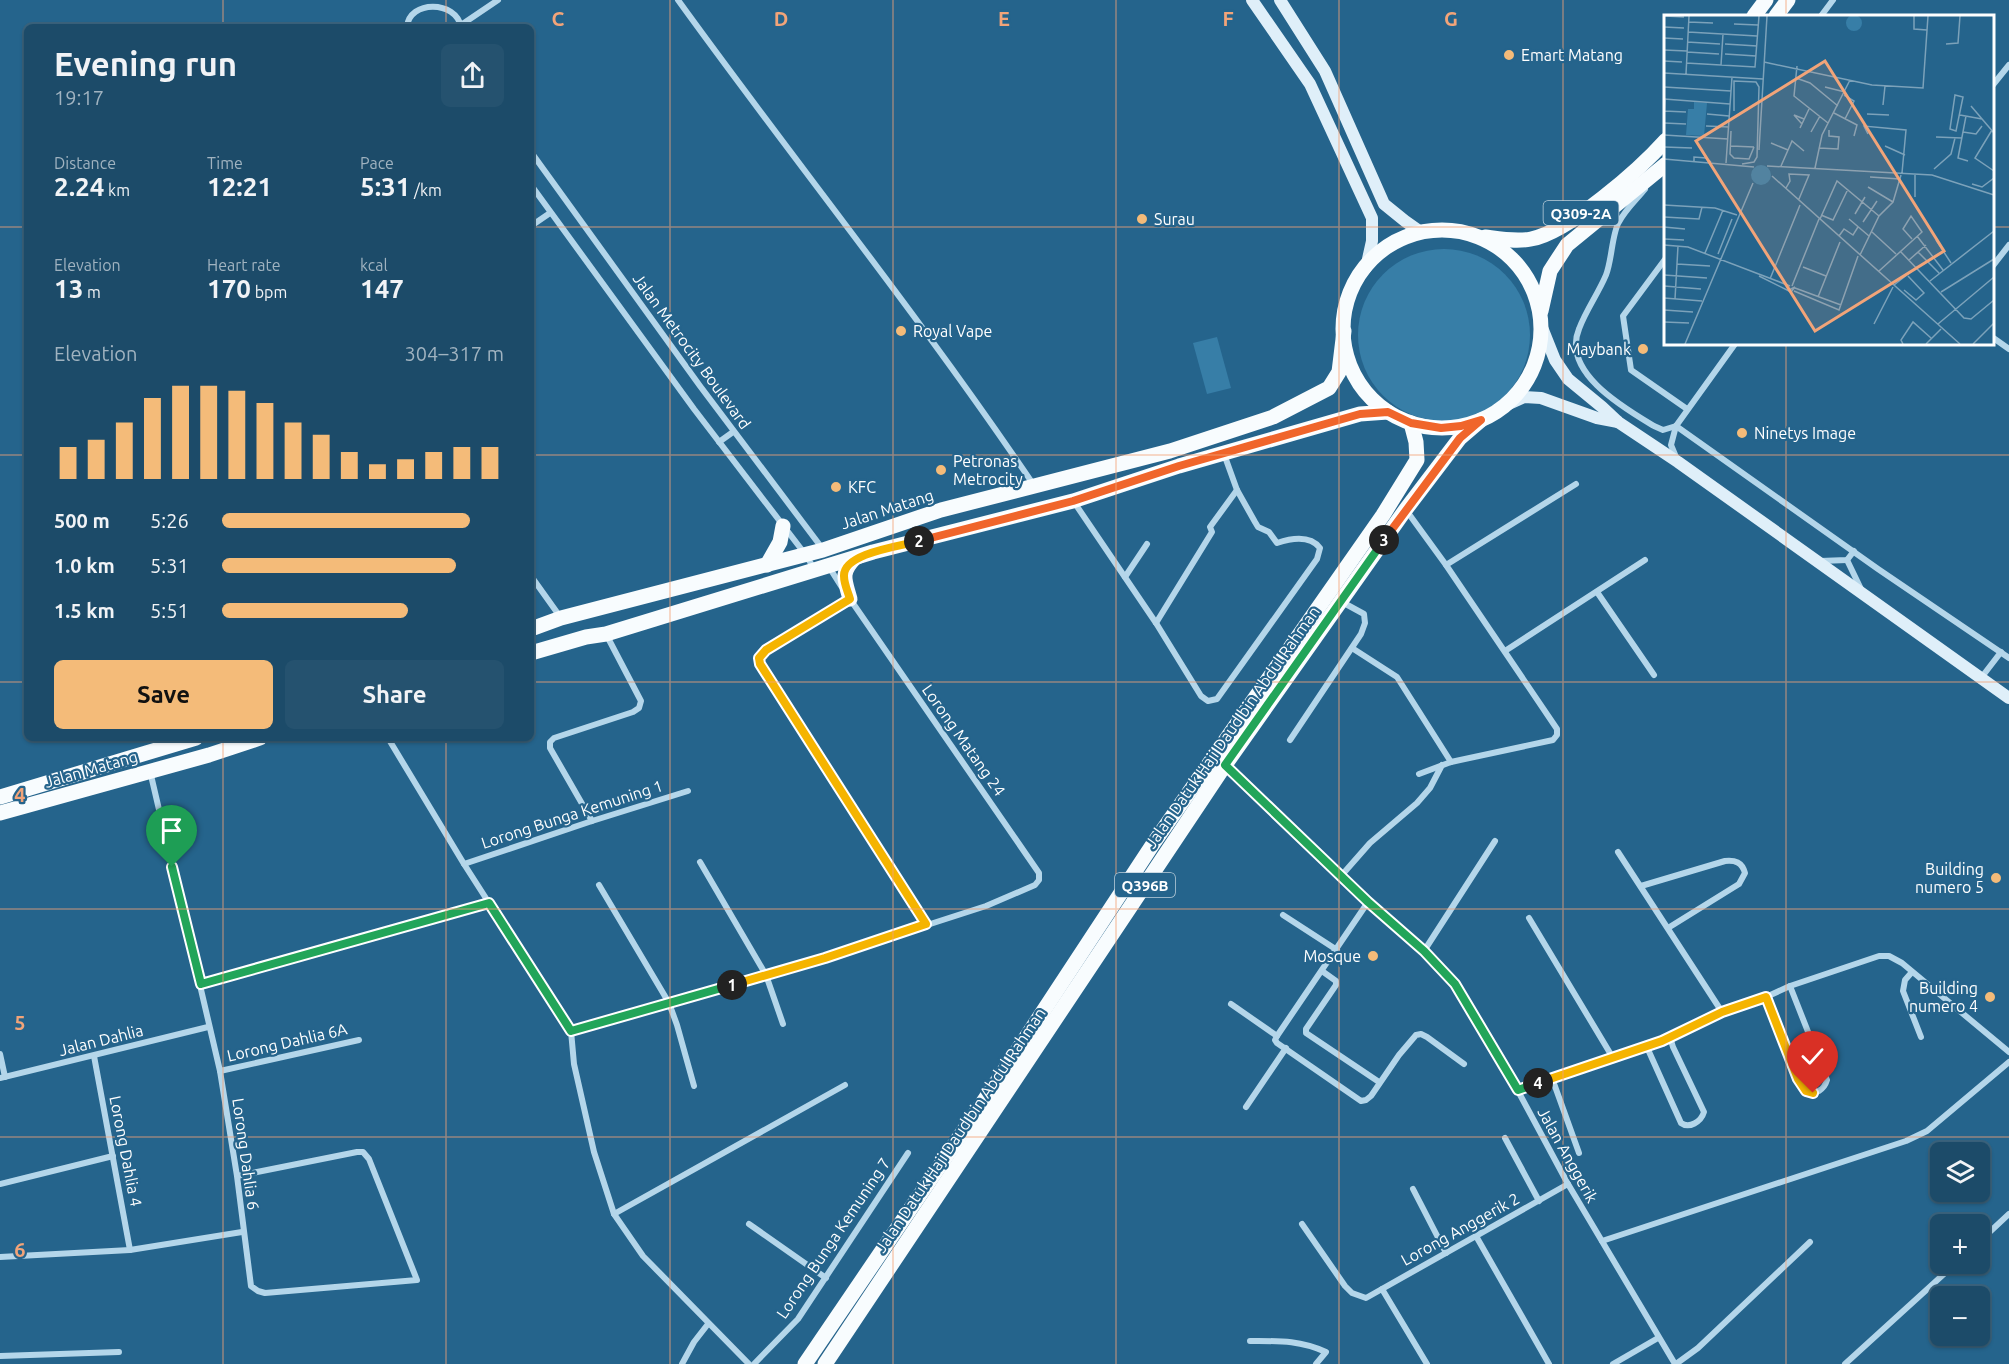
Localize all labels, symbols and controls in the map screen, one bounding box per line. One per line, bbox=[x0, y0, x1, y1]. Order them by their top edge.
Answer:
text: C bbox=[552, 7, 565, 30]
text: D bbox=[774, 7, 788, 30]
text: E bbox=[998, 7, 1010, 30]
text: F bbox=[1222, 7, 1234, 30]
text: G bbox=[1444, 7, 1458, 30]
inset map bbox=[1664, 15, 1994, 345]
button: share bbox=[441, 44, 504, 107]
text: Evening run bbox=[54, 45, 237, 82]
place label: Emart Matang bbox=[1521, 46, 1623, 64]
marker: Emart Matang bbox=[1502, 48, 1516, 62]
text: 19:17 bbox=[54, 86, 104, 109]
text: Distance bbox=[54, 154, 116, 172]
text: Time bbox=[207, 154, 243, 172]
text: Pace bbox=[360, 154, 394, 172]
text: 2.24 bbox=[54, 172, 104, 201]
text: 12:21 bbox=[207, 172, 272, 201]
text: 5:31 bbox=[360, 172, 410, 201]
text: km bbox=[104, 181, 130, 199]
text: /km bbox=[410, 181, 442, 199]
road number: Q309-2A bbox=[1544, 201, 1618, 225]
place label: Surau bbox=[1154, 210, 1195, 228]
marker: Surau bbox=[1135, 212, 1149, 226]
text: Elevation bbox=[54, 256, 121, 274]
text: Heart rate bbox=[207, 256, 281, 274]
text: kcal bbox=[360, 256, 388, 274]
street label: Jalan Metrocity Boulevard bbox=[629, 270, 755, 432]
text: 13 bbox=[54, 274, 83, 303]
text: 170 bbox=[207, 274, 251, 303]
text: 147 bbox=[360, 274, 404, 303]
text: m bbox=[83, 283, 101, 301]
text: bpm bbox=[251, 283, 287, 301]
place label: Royal Vape bbox=[913, 322, 992, 340]
marker: Royal Vape bbox=[894, 324, 908, 338]
place label: Maybank bbox=[1566, 340, 1631, 358]
text: Elevation bbox=[54, 342, 137, 365]
text: 304–317 m bbox=[405, 342, 504, 365]
marker: Maybank bbox=[1636, 342, 1650, 356]
place label: Ninetys Image bbox=[1754, 424, 1856, 442]
marker: Ninetys Image bbox=[1735, 426, 1749, 440]
place label: Petronas Metrocity bbox=[953, 452, 1023, 488]
marker: Petronas Metrocity bbox=[934, 463, 948, 477]
place label: KFC bbox=[848, 478, 876, 496]
marker: KFC bbox=[829, 480, 843, 494]
street label: Jalan Matang bbox=[838, 486, 936, 532]
text: 500 m bbox=[54, 509, 110, 532]
text: 5:26 bbox=[150, 509, 189, 532]
pin: 3 bbox=[1369, 525, 1399, 555]
pin: 2 bbox=[904, 526, 934, 556]
text: 3 bbox=[1379, 531, 1389, 549]
text: 2 bbox=[914, 532, 924, 550]
text: 1.0 km bbox=[54, 554, 115, 577]
text: 5:31 bbox=[150, 554, 189, 577]
text: 1.5 km bbox=[54, 599, 115, 622]
text: 5:51 bbox=[150, 599, 189, 622]
street label: Jalan Datuk Haji Daud bin Abdul Rahman bbox=[1141, 603, 1323, 851]
button: Save bbox=[54, 660, 273, 729]
button: Share bbox=[285, 660, 504, 729]
street label: Lorong Matang 24 bbox=[919, 681, 1009, 799]
street label: Jalan Matang bbox=[42, 747, 140, 791]
street label: Lorong Bunga Kemuning 1 bbox=[479, 776, 665, 852]
text: 4 bbox=[14, 783, 26, 806]
pin bbox=[146, 805, 197, 867]
icon: arrive bbox=[155, 814, 188, 847]
place label: Building numero 5 bbox=[1915, 860, 1984, 896]
marker: Building numero 5 bbox=[1989, 871, 2003, 885]
road number: Q396B bbox=[1115, 873, 1175, 897]
place label: Mosque bbox=[1303, 947, 1361, 965]
marker: Mosque bbox=[1366, 949, 1380, 963]
pin: 1 bbox=[717, 970, 747, 1000]
text: 1 bbox=[727, 976, 737, 994]
place label: Building numero 4 bbox=[1909, 979, 1978, 1015]
marker: Building numero 4 bbox=[1983, 990, 1997, 1004]
street label: Jalan Datuk Haji Daud bin Abdul Rahman bbox=[871, 1004, 1049, 1256]
text: 5 bbox=[14, 1011, 26, 1034]
street label: Lorong Dahlia 6A bbox=[225, 1019, 350, 1065]
street label: Jalan Dahlia bbox=[57, 1021, 145, 1059]
pin bbox=[1787, 1031, 1838, 1093]
icon: check bbox=[1796, 1040, 1829, 1073]
pin: 4 bbox=[1523, 1068, 1553, 1098]
text: 4 bbox=[1533, 1074, 1543, 1092]
street label: Lorong Dahlia 4 bbox=[106, 1094, 146, 1208]
street label: Lorong Dahlia 6 bbox=[229, 1097, 263, 1211]
street label: Jalan Anggerik bbox=[1534, 1104, 1602, 1206]
map controls bbox=[1930, 1142, 1990, 1346]
button: layers bbox=[1930, 1142, 1990, 1202]
street label: Lorong Bunga Kemuning 7 bbox=[772, 1154, 894, 1322]
street label: Lorong Anggerik 2 bbox=[1398, 1189, 1522, 1269]
button: + bbox=[1930, 1214, 1990, 1274]
text: 6 bbox=[14, 1238, 26, 1261]
button: − bbox=[1930, 1286, 1990, 1346]

